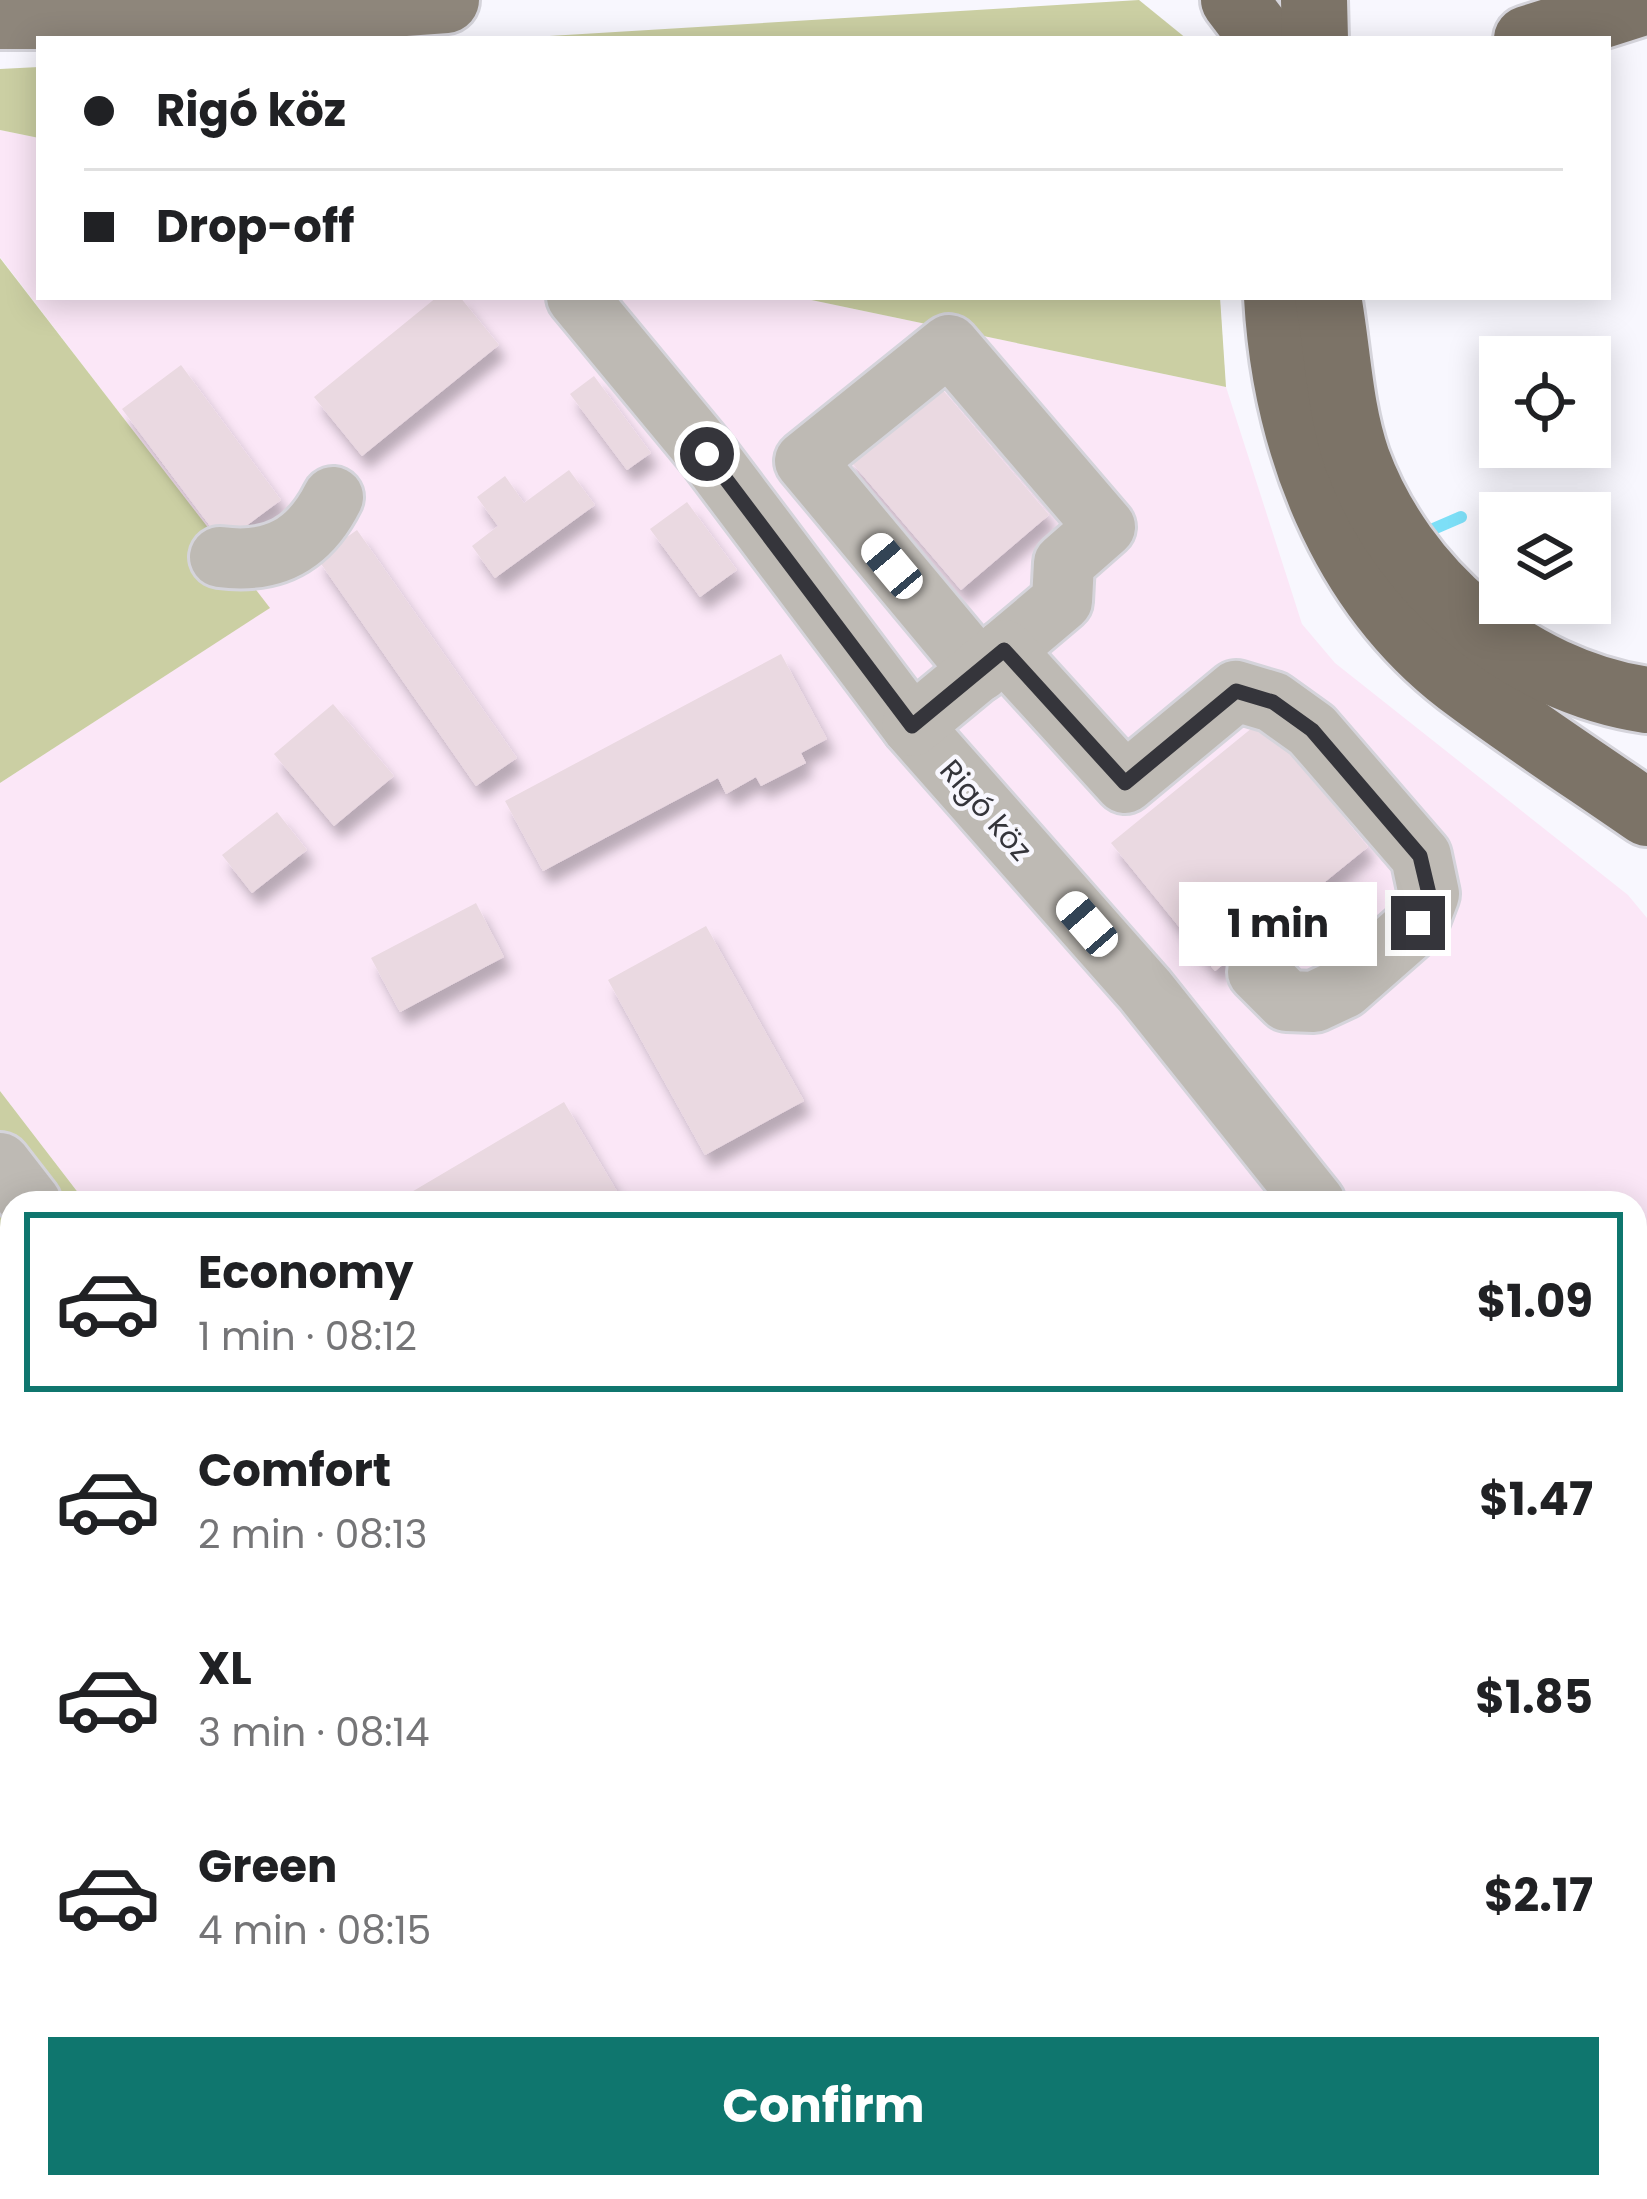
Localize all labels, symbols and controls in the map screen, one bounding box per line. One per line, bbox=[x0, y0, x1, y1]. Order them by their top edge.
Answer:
text: Rigó köz bbox=[156, 79, 346, 142]
text: Drop-off bbox=[156, 195, 354, 258]
map controls bbox=[1479, 336, 1611, 624]
button: locate bbox=[1479, 336, 1611, 468]
route start bbox=[680, 427, 734, 481]
button: layers bbox=[1479, 492, 1611, 624]
car bbox=[855, 527, 929, 605]
street label: Rigó köz bbox=[930, 750, 1042, 870]
callout: 1 min bbox=[1178, 881, 1376, 965]
car bbox=[1050, 885, 1124, 963]
text: 1 min bbox=[1227, 896, 1329, 951]
route end bbox=[1391, 896, 1445, 950]
text: Economy bbox=[198, 1241, 413, 1304]
icon: car bbox=[54, 1248, 162, 1356]
text: $1.09 bbox=[1477, 1270, 1593, 1333]
text: 1 min · 08:12 bbox=[198, 1309, 417, 1364]
text: Comfort bbox=[198, 1439, 391, 1502]
icon: car bbox=[54, 1446, 162, 1554]
text: $1.47 bbox=[1479, 1468, 1593, 1531]
text: 2 min · 08:13 bbox=[198, 1507, 428, 1562]
text: XL bbox=[198, 1637, 252, 1700]
icon: car bbox=[54, 1644, 162, 1752]
text: $1.85 bbox=[1475, 1666, 1593, 1729]
text: 3 min · 08:14 bbox=[198, 1705, 430, 1760]
text: Green bbox=[198, 1835, 337, 1898]
icon: car bbox=[54, 1842, 162, 1950]
text: $2.17 bbox=[1484, 1864, 1593, 1927]
text: 4 min · 08:15 bbox=[198, 1903, 431, 1958]
button: Confirm bbox=[48, 2037, 1599, 2175]

